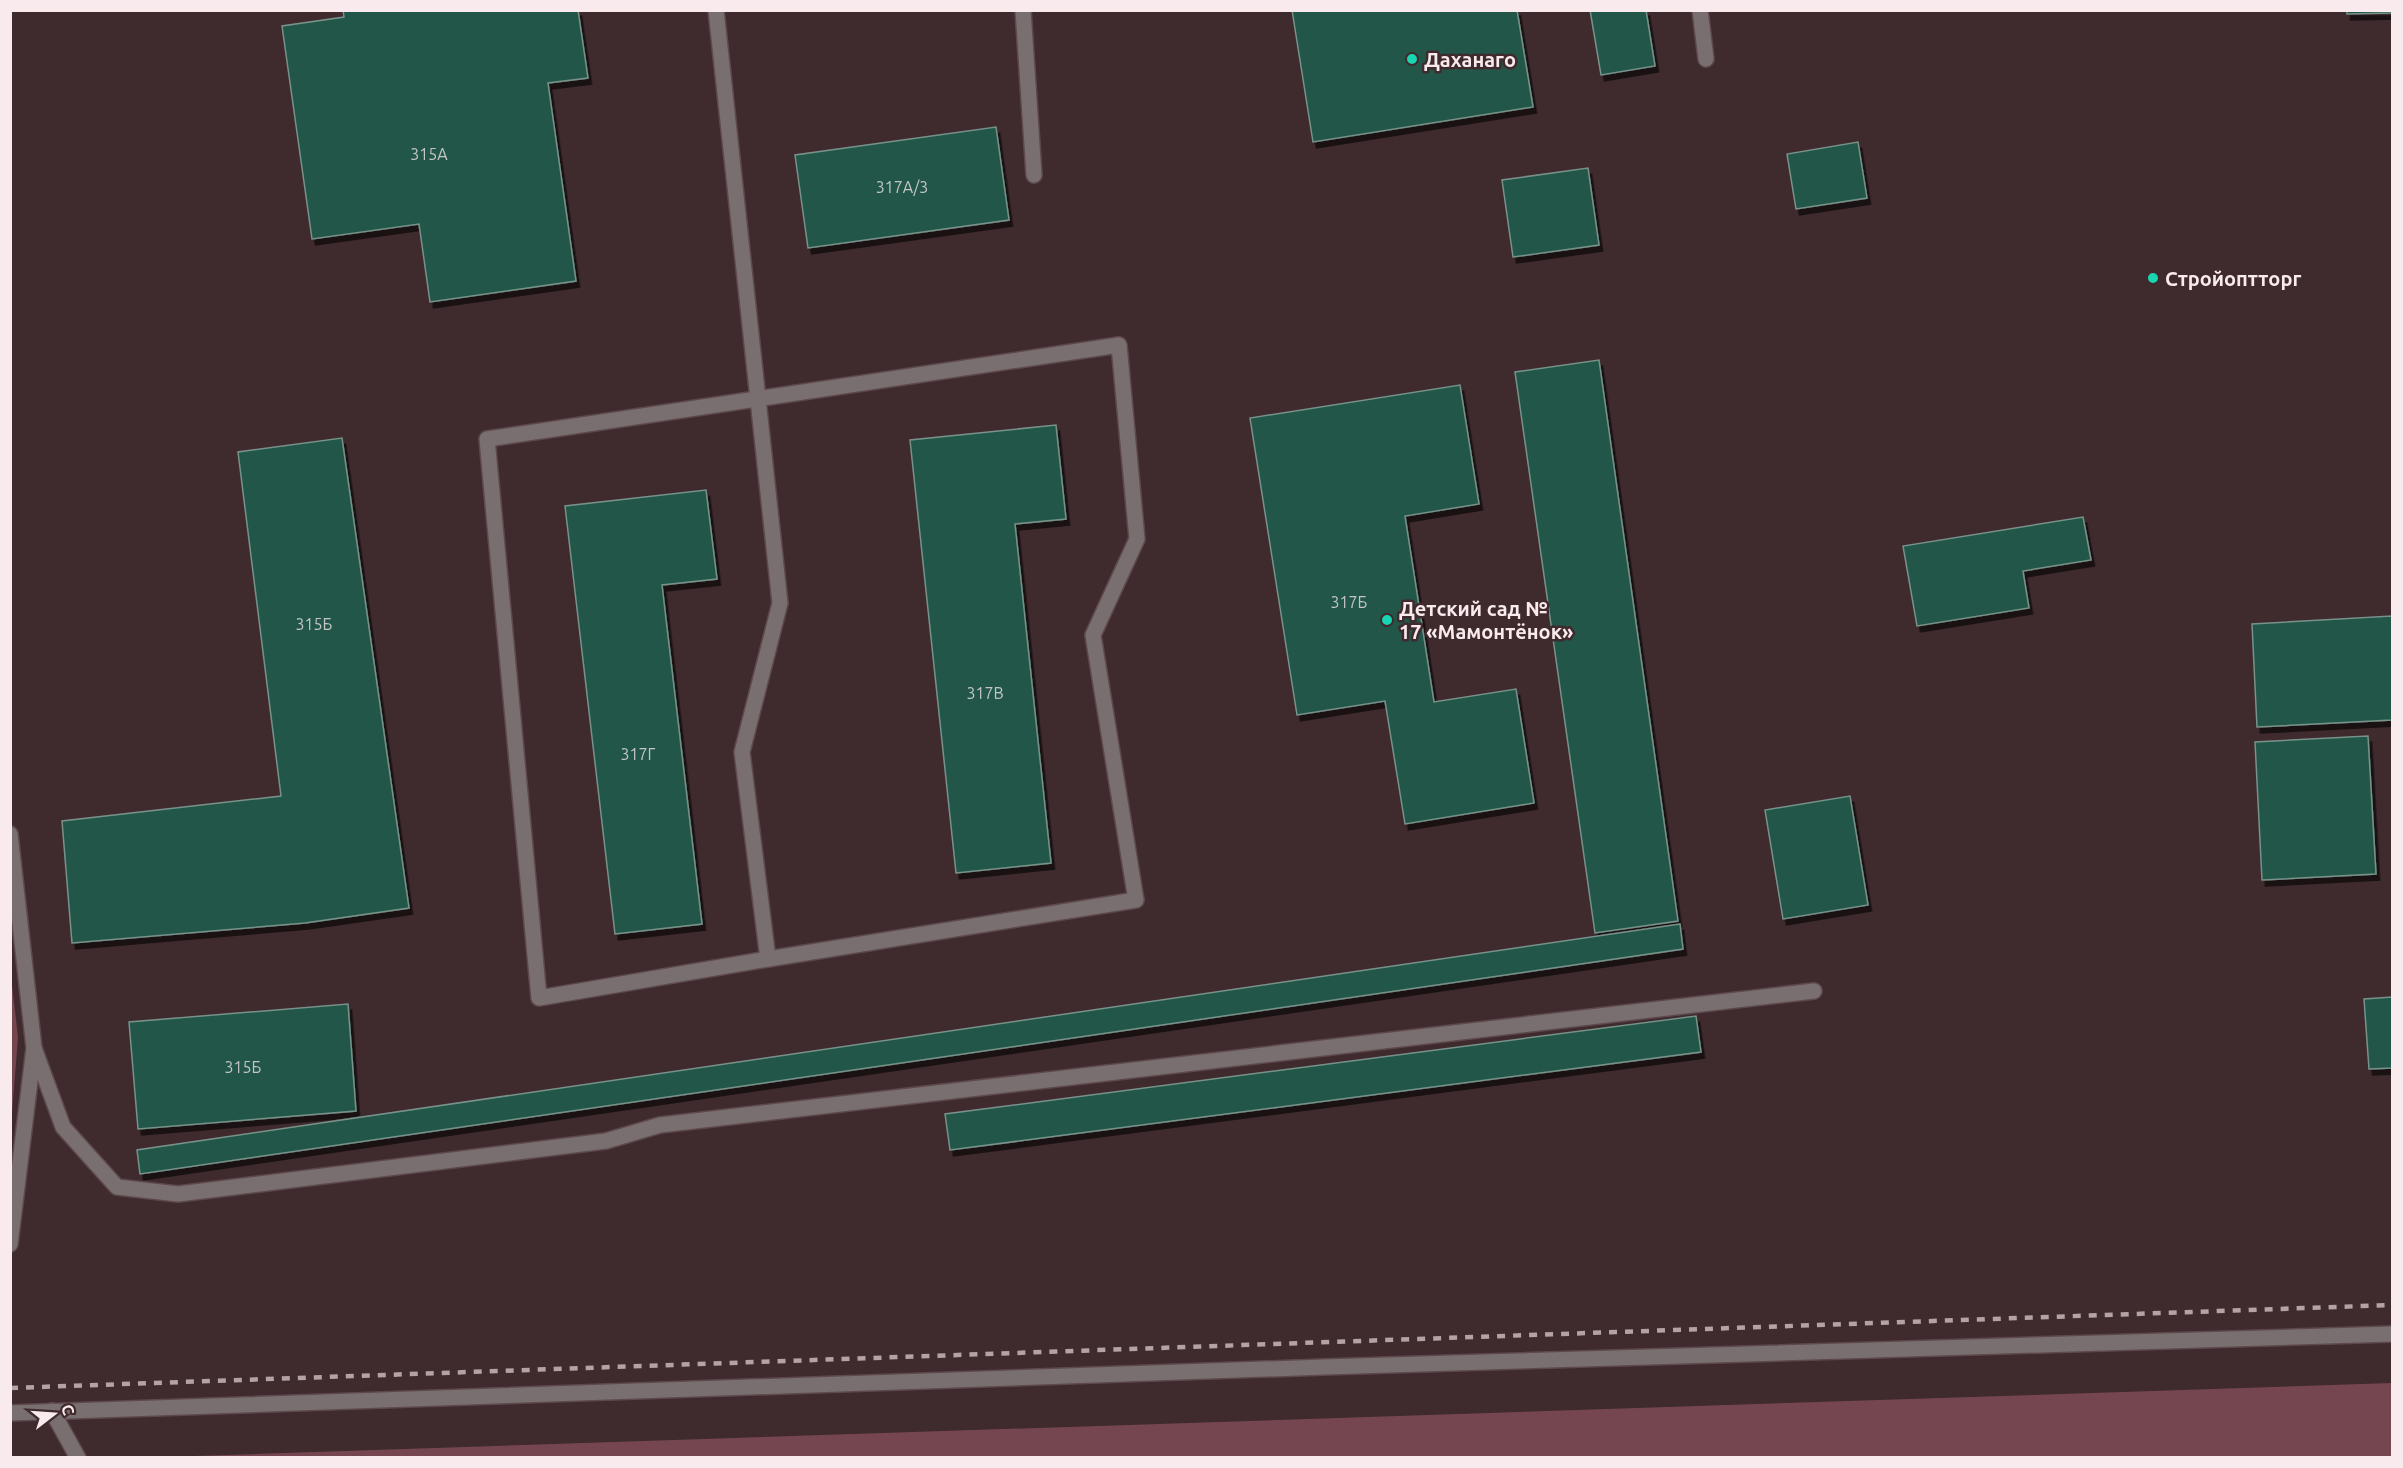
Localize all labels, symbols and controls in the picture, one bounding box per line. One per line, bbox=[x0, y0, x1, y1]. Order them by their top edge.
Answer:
place label: Даханаго bbox=[1424, 48, 1516, 71]
marker: Даханаго bbox=[1405, 52, 1419, 66]
house number: 315А bbox=[410, 145, 448, 163]
house number: 317А/3 bbox=[876, 178, 928, 196]
place label: Стройоптторг bbox=[2165, 267, 2301, 290]
marker: Стройоптторг bbox=[2146, 271, 2160, 285]
house number: 317Б bbox=[1331, 593, 1368, 611]
place label: Детский сад № 17 «Мамонтёнок» bbox=[1399, 597, 1573, 643]
marker: Детский сад № 17 «Мамонтёнок» bbox=[1380, 613, 1394, 627]
house number: 315Б bbox=[296, 615, 333, 633]
house number: 317В bbox=[966, 684, 1004, 702]
house number: 317Г bbox=[621, 745, 656, 763]
house number: 315Б bbox=[225, 1058, 262, 1076]
north arrow bbox=[24, 1384, 84, 1444]
text: С bbox=[58, 1402, 78, 1417]

